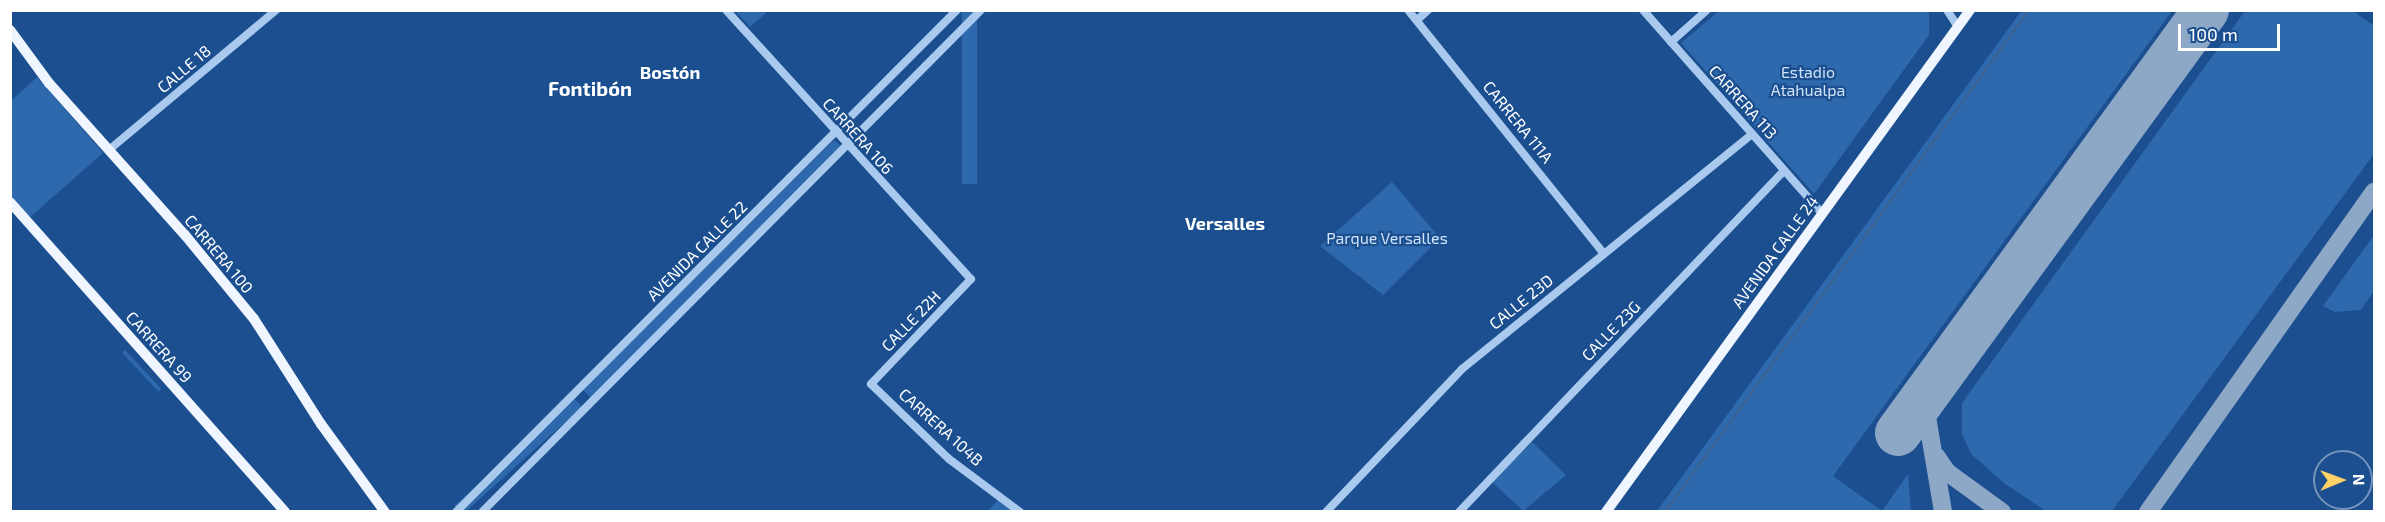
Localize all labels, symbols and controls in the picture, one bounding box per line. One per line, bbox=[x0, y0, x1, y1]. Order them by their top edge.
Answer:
scale bar bbox=[2181, 12, 2283, 50]
text: 100 m bbox=[2189, 23, 2238, 45]
street label: CALLE 18 bbox=[153, 41, 215, 97]
district label: Bostón bbox=[640, 61, 700, 83]
street label: CARRERA 113 bbox=[1705, 61, 1781, 143]
park label: Estadio Atahualpa bbox=[1771, 62, 1845, 100]
district label: Fontibón bbox=[548, 76, 632, 100]
street label: CARRERA 111A bbox=[1479, 77, 1557, 167]
street label: CARRERA 106 bbox=[819, 94, 897, 178]
street label: AVENIDA CALLE 24 bbox=[1728, 192, 1822, 312]
street label: AVENIDA CALLE 22 bbox=[643, 197, 751, 305]
street label: CARRERA 100 bbox=[181, 211, 257, 297]
district label: Versalles bbox=[1185, 212, 1265, 234]
park label: Parque Versalles bbox=[1326, 228, 1448, 248]
street label: CALLE 23D bbox=[1485, 270, 1557, 334]
street label: CALLE 22H bbox=[877, 287, 945, 355]
street label: CALLE 23G bbox=[1578, 297, 1644, 365]
street label: CARRERA 99 bbox=[122, 307, 196, 387]
street label: CARRERA 104B bbox=[895, 384, 987, 470]
north arrow bbox=[2313, 450, 2373, 510]
text: N bbox=[2350, 474, 2369, 486]

